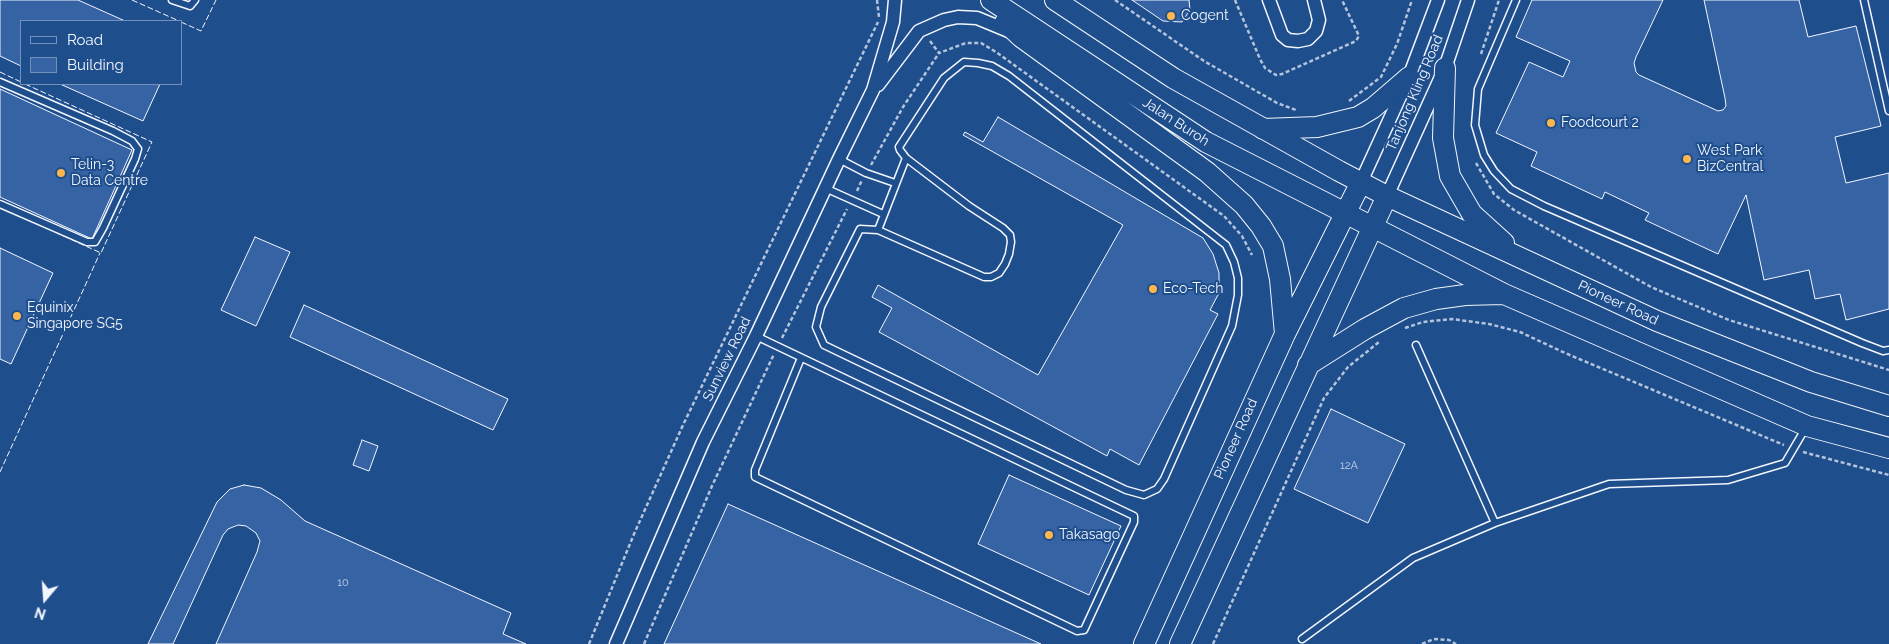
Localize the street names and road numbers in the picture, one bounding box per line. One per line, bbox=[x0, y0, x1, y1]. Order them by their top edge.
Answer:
street label: Tanjong Kling Road bbox=[1383, 32, 1447, 154]
street label: Jalan Buroh bbox=[1139, 94, 1213, 150]
street label: Pioneer Road bbox=[1575, 277, 1661, 329]
street label: Sunview Road bbox=[699, 314, 755, 404]
street label: Pioneer Road bbox=[1211, 396, 1261, 482]

